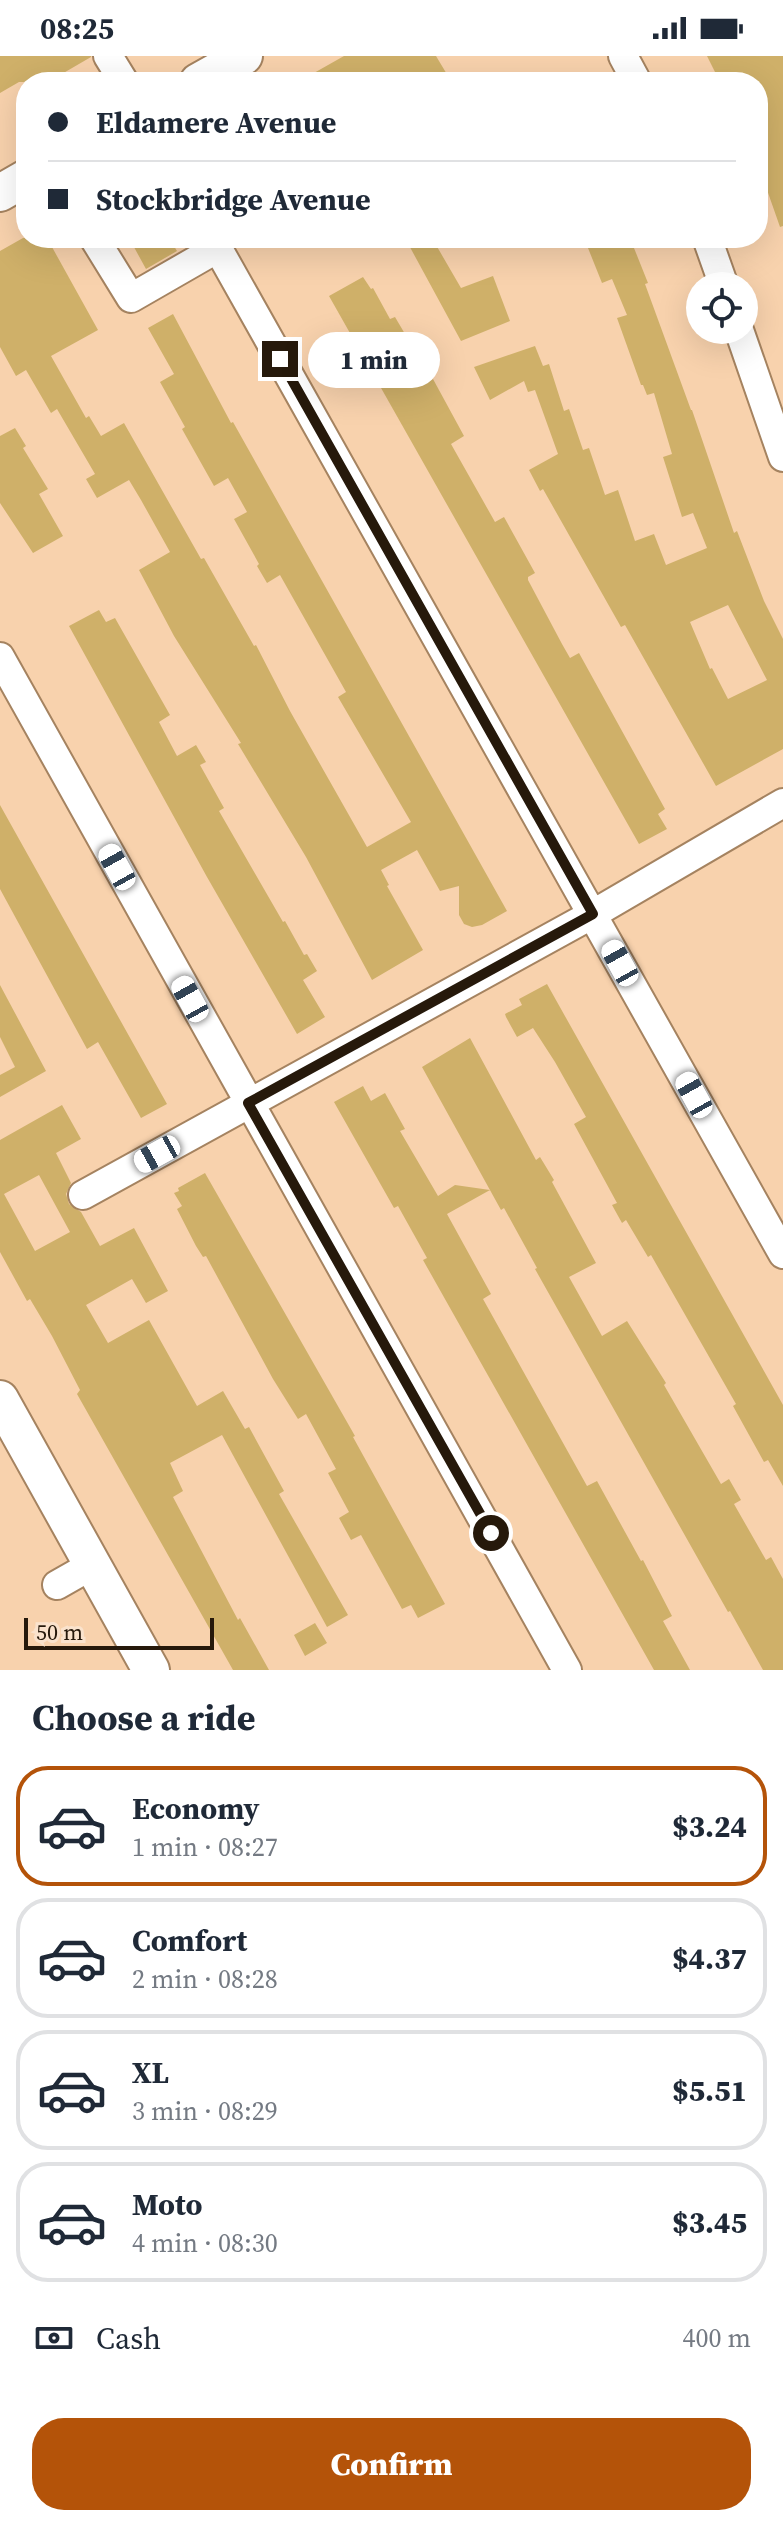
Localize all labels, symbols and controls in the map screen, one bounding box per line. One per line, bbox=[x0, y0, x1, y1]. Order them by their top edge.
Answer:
text: 08:25 bbox=[40, 8, 114, 49]
text: Eldamere Avenue bbox=[96, 102, 336, 143]
text: Stockbridge Avenue bbox=[96, 179, 371, 220]
map controls bbox=[686, 272, 758, 344]
button: locate bbox=[686, 272, 758, 344]
callout: 1 min bbox=[308, 331, 440, 387]
route end bbox=[262, 341, 298, 377]
text: 1 min bbox=[340, 342, 408, 378]
car bbox=[95, 840, 139, 894]
car bbox=[598, 936, 642, 990]
car bbox=[168, 972, 212, 1026]
car bbox=[672, 1068, 716, 1122]
car bbox=[130, 1132, 184, 1176]
route start bbox=[473, 1515, 509, 1551]
scale bar bbox=[24, 1614, 214, 1650]
text: 50 m bbox=[36, 1617, 83, 1647]
text: Choose a ride bbox=[32, 1693, 255, 1742]
text: Economy bbox=[132, 1788, 260, 1829]
icon: car bbox=[36, 1790, 108, 1862]
text: $3.24 bbox=[672, 1806, 747, 1847]
text: 1 min · 08:27 bbox=[132, 1829, 278, 1865]
text: Comfort bbox=[132, 1920, 247, 1961]
icon: car bbox=[36, 1922, 108, 1994]
text: $4.37 bbox=[672, 1938, 747, 1979]
text: 2 min · 08:28 bbox=[132, 1961, 278, 1997]
text: XL bbox=[132, 2052, 169, 2093]
icon: car bbox=[36, 2054, 108, 2126]
text: $5.51 bbox=[672, 2070, 747, 2111]
text: 3 min · 08:29 bbox=[132, 2093, 278, 2129]
text: Moto bbox=[132, 2184, 203, 2225]
icon: car bbox=[36, 2186, 108, 2258]
text: $3.45 bbox=[672, 2202, 747, 2243]
text: 4 min · 08:30 bbox=[132, 2225, 278, 2261]
icon: cash bbox=[32, 2316, 76, 2360]
text: Cash bbox=[96, 2318, 161, 2359]
text: 400 m bbox=[683, 2320, 751, 2356]
button: Confirm bbox=[32, 2418, 751, 2510]

